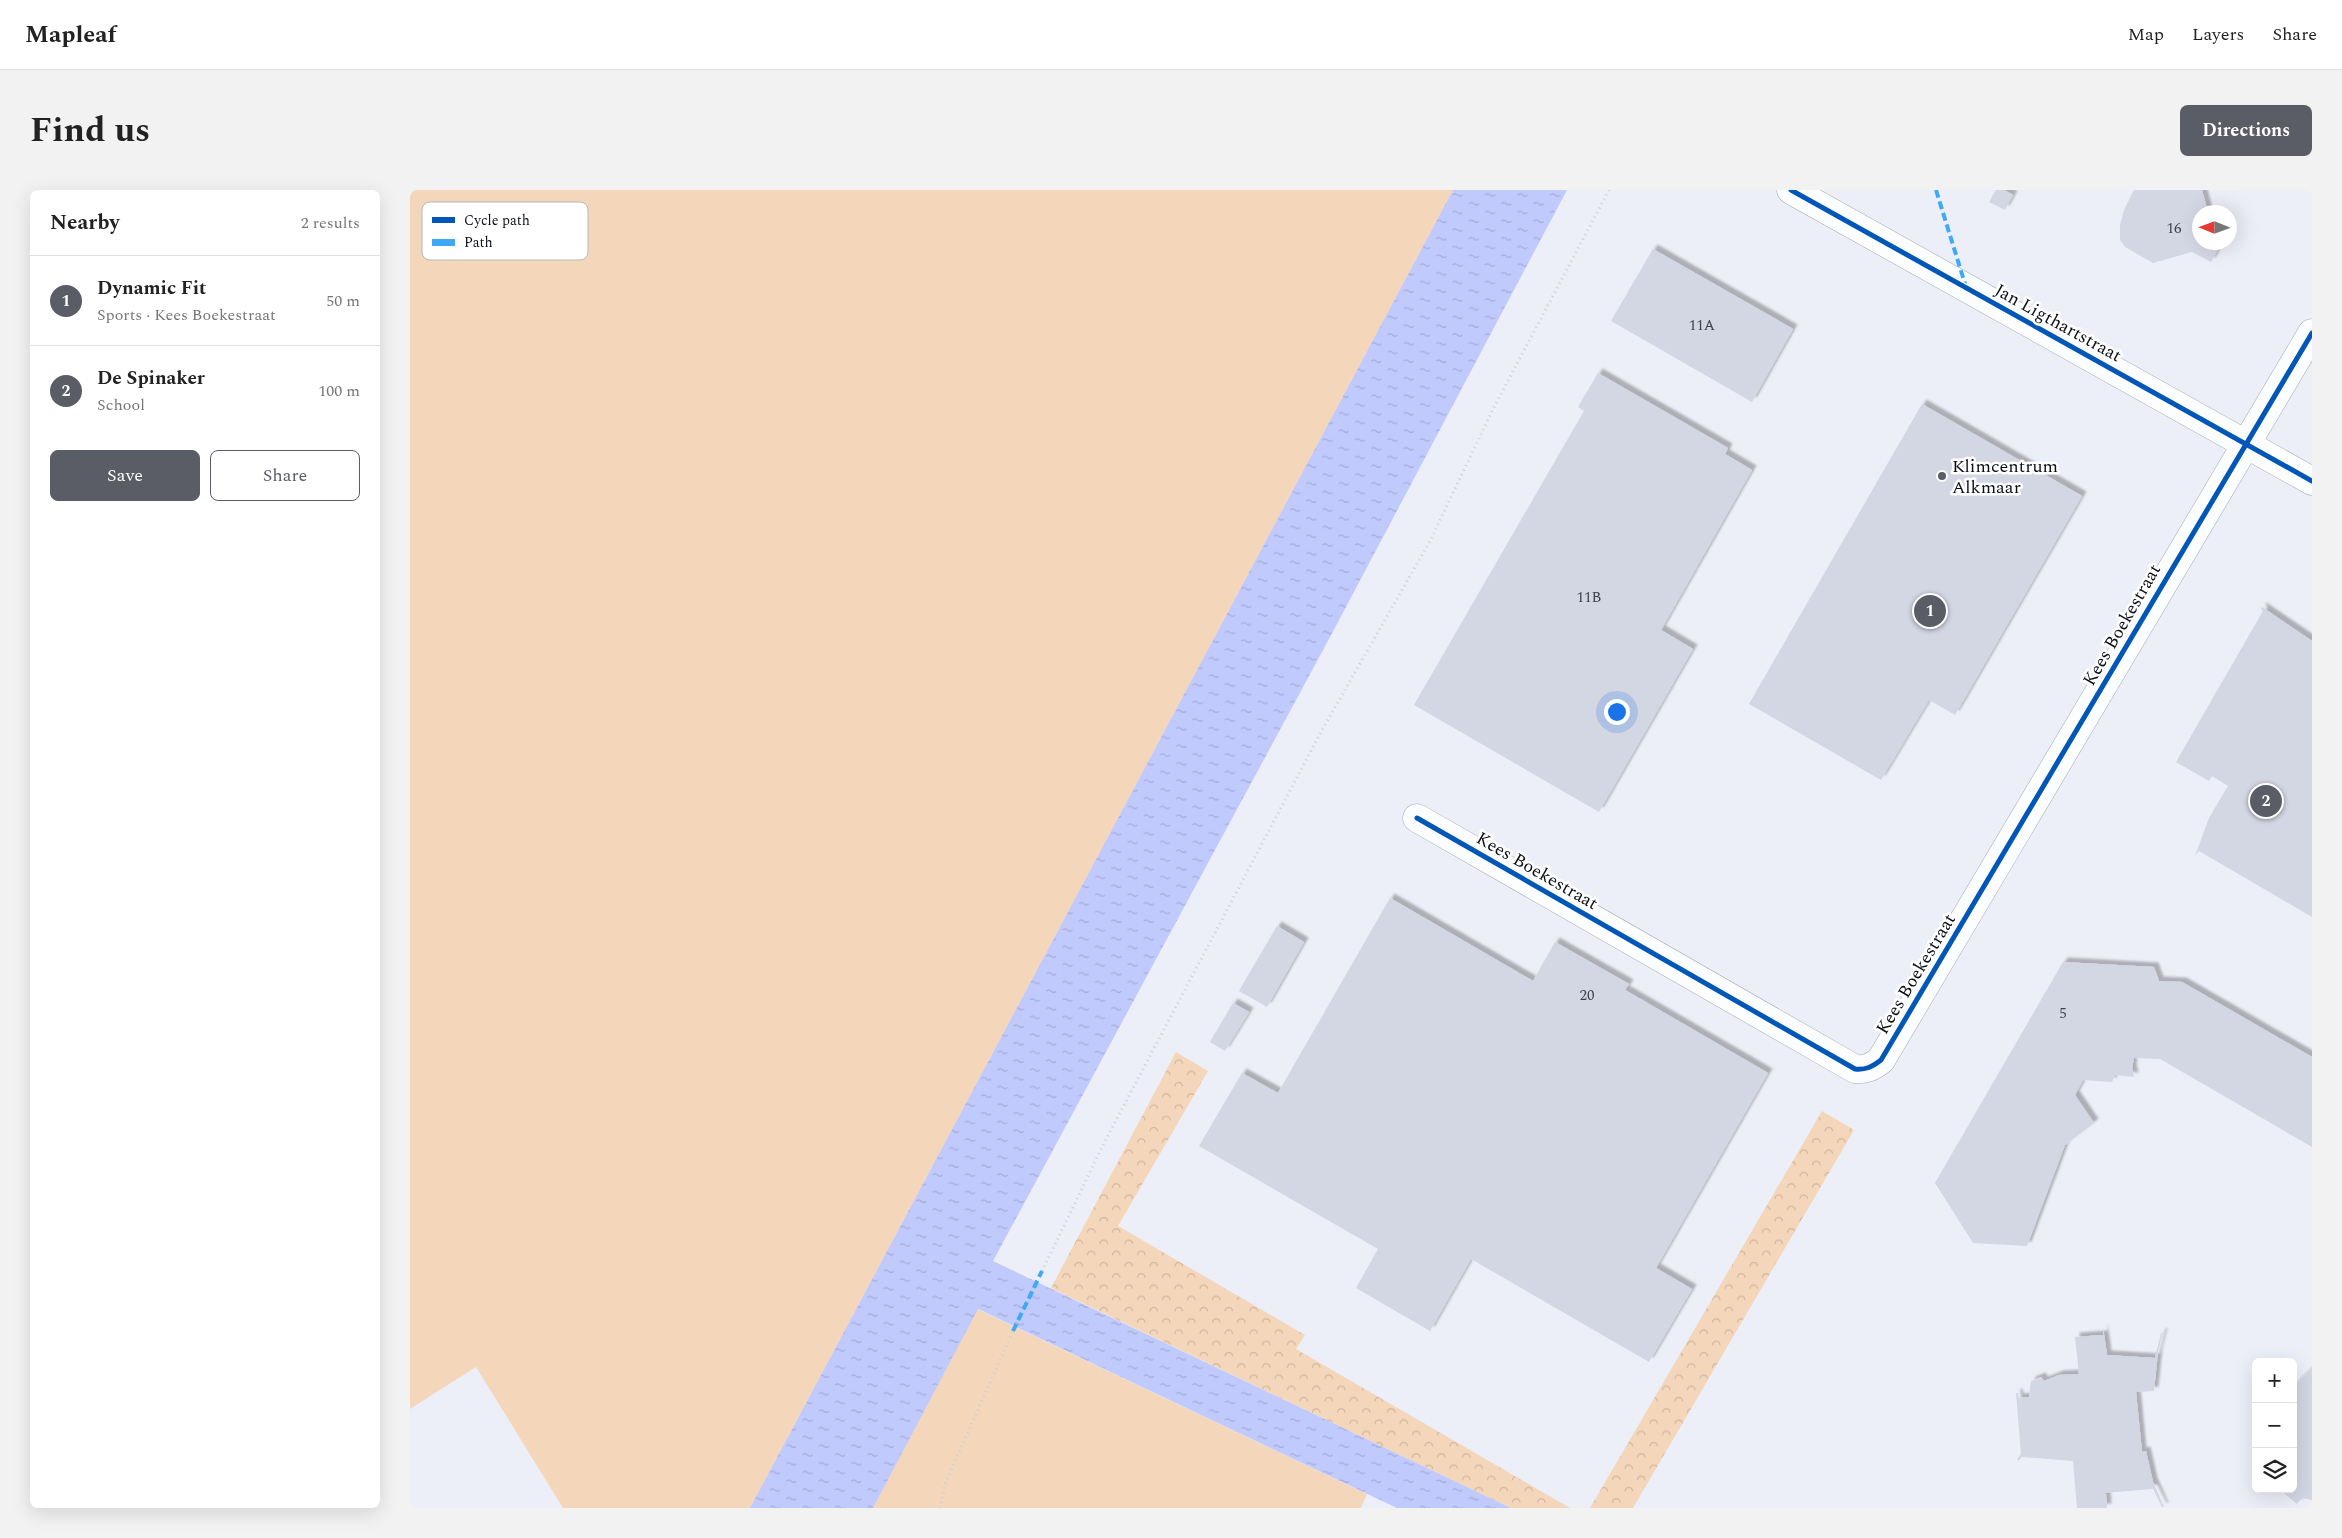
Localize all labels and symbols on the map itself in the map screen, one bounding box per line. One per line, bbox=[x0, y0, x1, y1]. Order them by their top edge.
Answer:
legend bbox=[422, 202, 588, 260]
north arrow bbox=[2192, 205, 2237, 250]
text: Cycle path bbox=[464, 210, 530, 231]
house number: 16 bbox=[2166, 217, 2182, 240]
text: Path bbox=[464, 232, 493, 253]
street label: Jan Ligthartstraat bbox=[1990, 277, 2126, 369]
house number: 11A bbox=[1689, 314, 1715, 337]
place label: Klimcentrum Alkmaar bbox=[1952, 453, 2058, 501]
marker: Klimcentrum Alkmaar bbox=[1936, 470, 1948, 482]
street label: Kees Boekestraat bbox=[2076, 559, 2168, 691]
house number: 11B bbox=[1577, 586, 1602, 609]
pin: 1 bbox=[1914, 592, 1946, 630]
your location bbox=[1604, 699, 1630, 725]
pin: 2 bbox=[2250, 782, 2282, 820]
street label: Kees Boekestraat bbox=[1471, 825, 1603, 917]
street label: Kees Boekestraat bbox=[1869, 908, 1963, 1040]
house number: 20 bbox=[1579, 984, 1595, 1007]
house number: 5 bbox=[2059, 1002, 2067, 1025]

